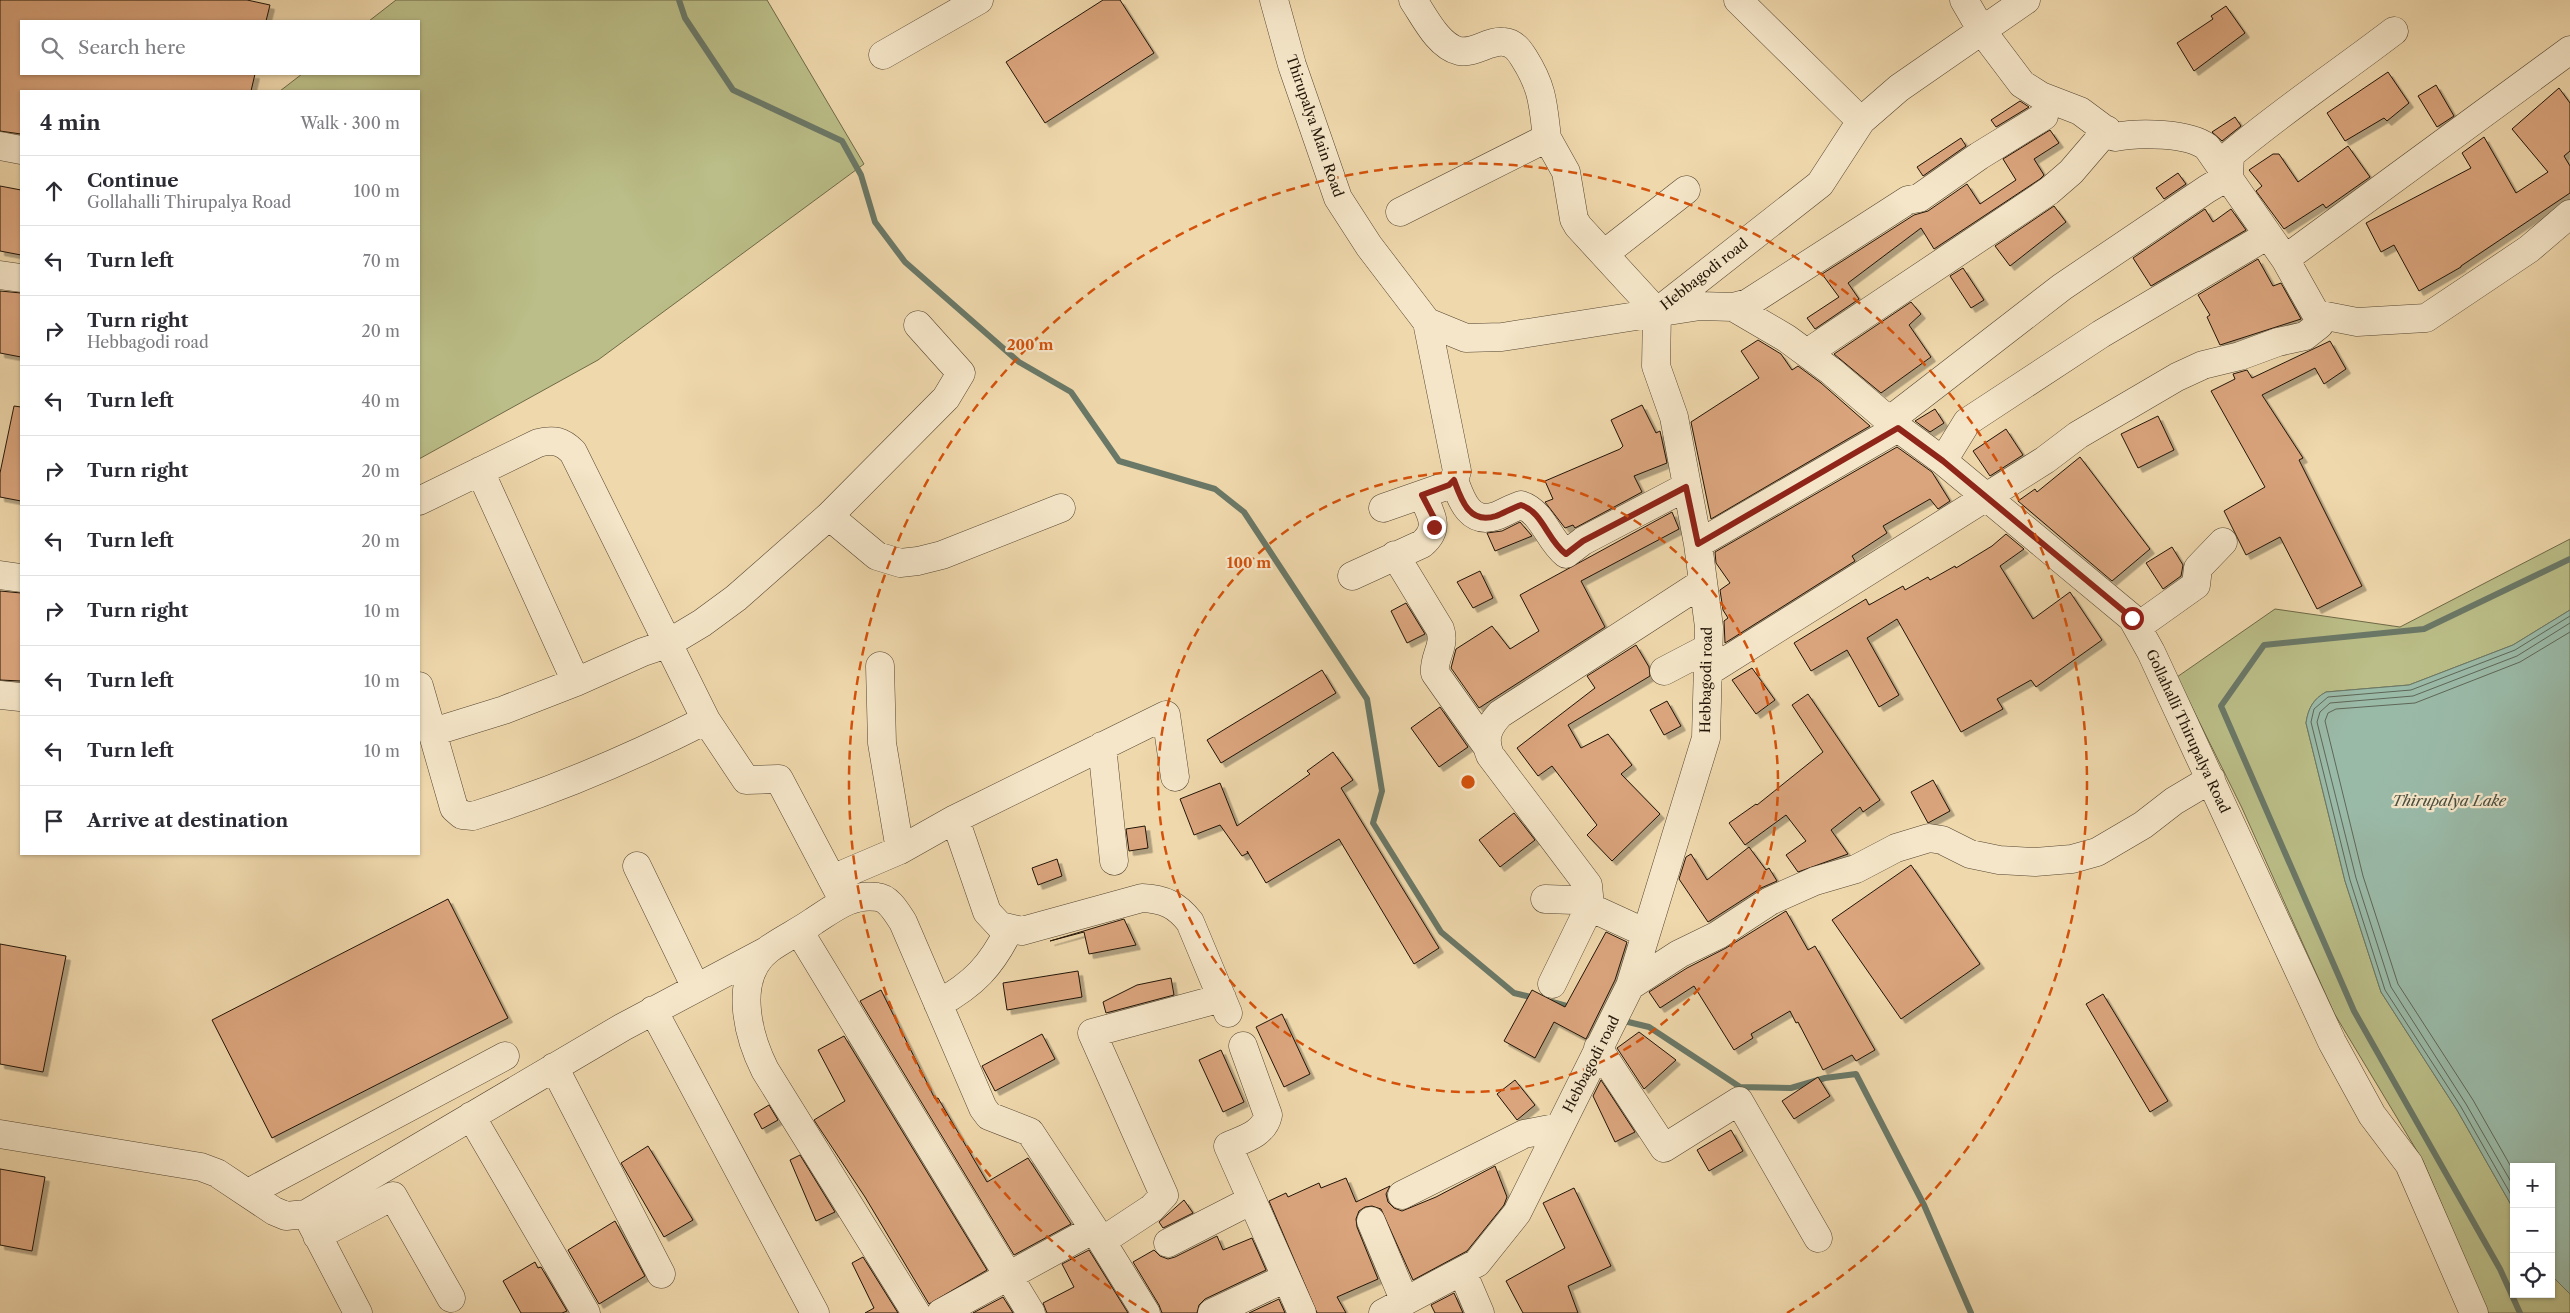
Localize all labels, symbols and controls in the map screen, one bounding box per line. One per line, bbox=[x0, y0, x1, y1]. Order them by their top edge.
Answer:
search box bbox=[20, 20, 420, 75]
icon: search bbox=[38, 34, 66, 62]
text: Search here bbox=[78, 36, 186, 59]
street label: Thirupalya Main Road bbox=[1282, 53, 1348, 200]
text: 4 min bbox=[40, 110, 101, 135]
text: Walk · 300 m bbox=[301, 113, 400, 133]
text: Continue bbox=[87, 169, 179, 192]
icon: ahead bbox=[40, 177, 68, 205]
text: 100 m bbox=[354, 181, 400, 201]
text: Gollahalli Thirupalya Road bbox=[87, 192, 291, 212]
street label: Hebbagodi road bbox=[1657, 234, 1752, 314]
icon: left bbox=[40, 247, 68, 275]
text: Turn left bbox=[87, 249, 174, 272]
text: 70 m bbox=[363, 251, 400, 271]
text: Turn right bbox=[87, 309, 188, 332]
icon: right bbox=[40, 317, 68, 345]
text: 20 m bbox=[361, 321, 400, 341]
text: Hebbagodi road bbox=[87, 332, 209, 352]
text: 200 m bbox=[1007, 335, 1053, 354]
icon: left bbox=[40, 387, 68, 415]
text: Turn left bbox=[87, 389, 174, 412]
text: 40 m bbox=[361, 391, 400, 411]
icon: right bbox=[40, 457, 68, 485]
text: Turn right bbox=[87, 459, 188, 482]
text: 20 m bbox=[361, 461, 400, 481]
route end bbox=[1423, 516, 1446, 539]
icon: left bbox=[40, 527, 68, 555]
text: Turn left bbox=[87, 529, 174, 552]
text: 20 m bbox=[361, 531, 400, 551]
text: 100 m bbox=[1227, 553, 1271, 572]
icon: right bbox=[40, 597, 68, 625]
text: Turn right bbox=[87, 599, 188, 622]
text: 10 m bbox=[364, 601, 400, 621]
route start bbox=[2121, 607, 2144, 630]
street label: Hebbagodi road bbox=[1696, 626, 1716, 733]
street label: Gollahalli Thirupalya Road bbox=[2142, 646, 2234, 816]
icon: left bbox=[40, 667, 68, 695]
text: Turn left bbox=[87, 669, 174, 692]
text: 10 m bbox=[364, 671, 400, 691]
icon: left bbox=[40, 737, 68, 765]
text: Turn left bbox=[87, 739, 174, 762]
text: 10 m bbox=[364, 741, 400, 761]
centre of rings bbox=[1459, 773, 1477, 791]
water label: Thirupalya Lake bbox=[2392, 791, 2507, 810]
icon: arrive bbox=[40, 807, 68, 835]
text: Arrive at destination bbox=[87, 809, 288, 832]
street label: Hebbagodi road bbox=[1559, 1012, 1623, 1116]
map controls bbox=[2510, 1163, 2555, 1298]
button: + bbox=[2510, 1163, 2555, 1208]
button: − bbox=[2510, 1208, 2555, 1253]
button: locate bbox=[2510, 1253, 2555, 1298]

